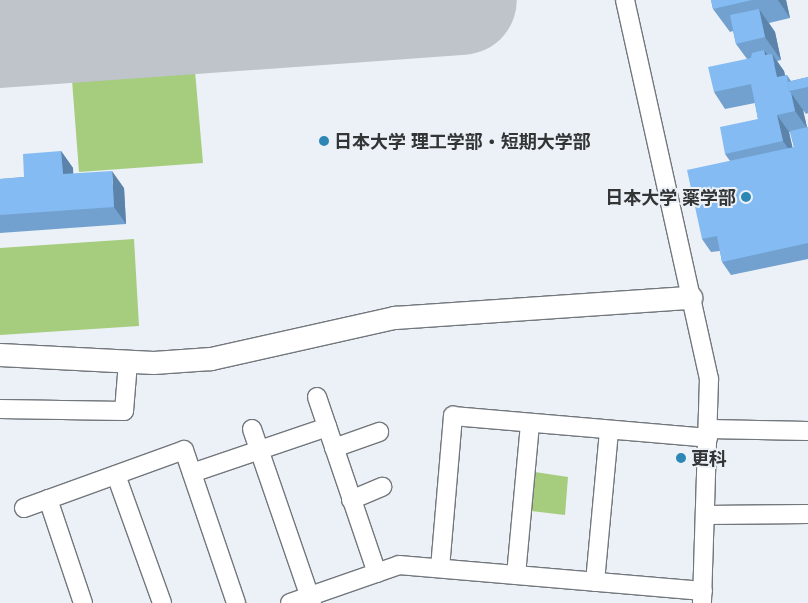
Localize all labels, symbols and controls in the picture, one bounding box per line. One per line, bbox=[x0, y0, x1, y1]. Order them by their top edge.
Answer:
place label: 日本大学 理工学部・短期大学部 bbox=[334, 130, 591, 152]
marker: 日本大学 理工学部・短期大学部 bbox=[318, 135, 330, 147]
place label: 日本大学 薬学部 bbox=[605, 186, 736, 208]
marker: 日本大学 薬学部 bbox=[740, 191, 752, 203]
place label: 更科 bbox=[691, 447, 727, 469]
marker: 更科 bbox=[675, 452, 687, 464]

